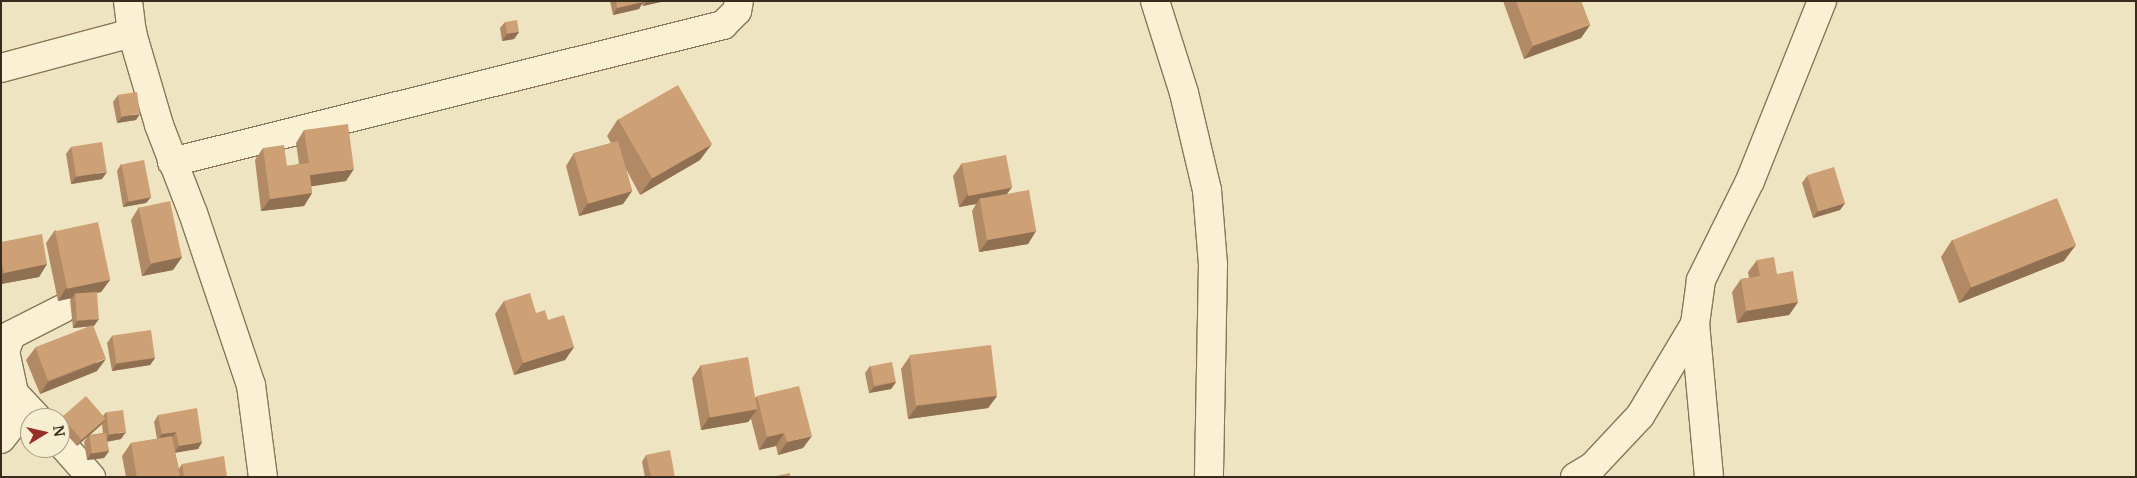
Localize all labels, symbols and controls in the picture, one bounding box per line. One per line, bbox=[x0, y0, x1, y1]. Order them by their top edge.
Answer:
north arrow bbox=[20, 408, 70, 458]
text: N bbox=[49, 424, 69, 438]

